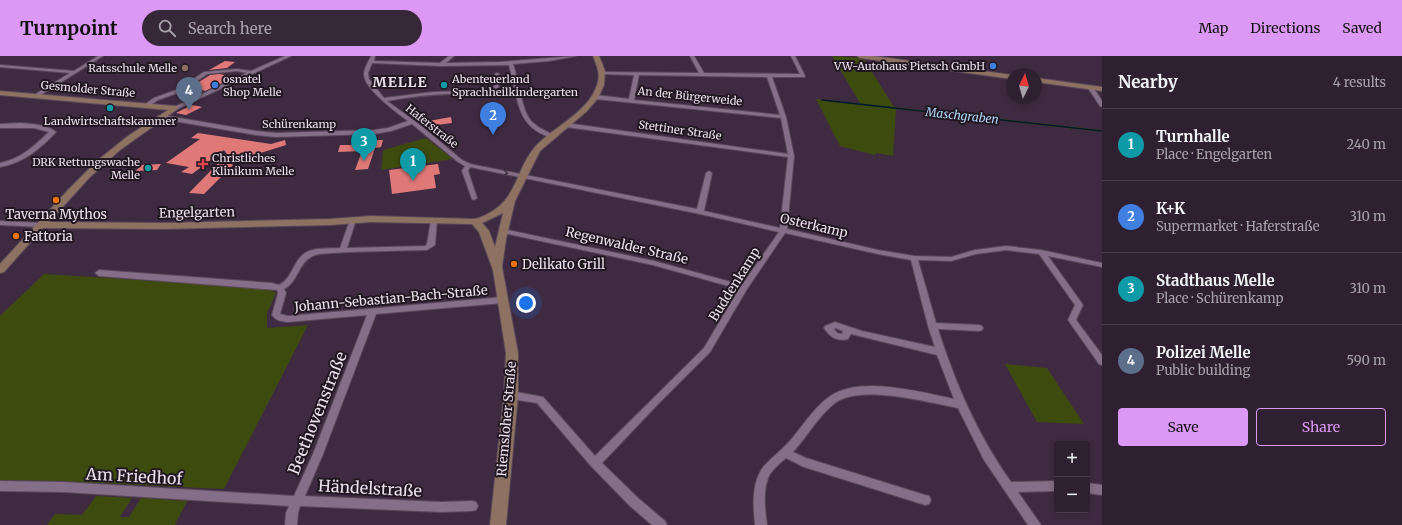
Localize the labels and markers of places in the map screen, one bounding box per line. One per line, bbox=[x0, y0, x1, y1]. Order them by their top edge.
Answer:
place label: VW-Autohaus Pietsch GmbH bbox=[833, 59, 985, 73]
place label: Ratsschule Melle bbox=[88, 61, 177, 75]
marker: VW-Autohaus Pietsch GmbH bbox=[988, 61, 998, 71]
marker: Ratsschule Melle bbox=[180, 63, 190, 73]
place label: osnatel Shop Melle bbox=[223, 72, 282, 99]
place label: Abenteuerland Sprachheilkindergarten bbox=[451, 72, 579, 99]
pin: 4 bbox=[176, 77, 202, 110]
marker: osnatel Shop Melle bbox=[210, 80, 220, 90]
marker: Abenteuerland Sprachheilkindergarten bbox=[439, 80, 449, 90]
pin: 2 bbox=[480, 102, 506, 135]
marker: Landwirtschaftskammer bbox=[105, 103, 115, 113]
place label: Landwirtschaftskammer bbox=[44, 114, 176, 128]
pin: 3 bbox=[351, 128, 377, 161]
pin: 1 bbox=[400, 148, 426, 181]
place label: Christliches Klinikum Melle bbox=[212, 151, 294, 178]
place label: DRK Rettungswache Melle bbox=[32, 155, 140, 182]
marker: Christliches Klinikum Melle bbox=[197, 158, 209, 170]
marker: DRK Rettungswache Melle bbox=[143, 163, 153, 173]
marker: Taverna Mythos bbox=[51, 195, 61, 205]
place label: Taverna Mythos bbox=[5, 206, 107, 223]
place label: Fattoria bbox=[24, 228, 73, 245]
marker: Fattoria bbox=[11, 231, 21, 241]
place label: Delikato Grill bbox=[522, 256, 605, 273]
marker: Delikato Grill bbox=[509, 259, 519, 269]

